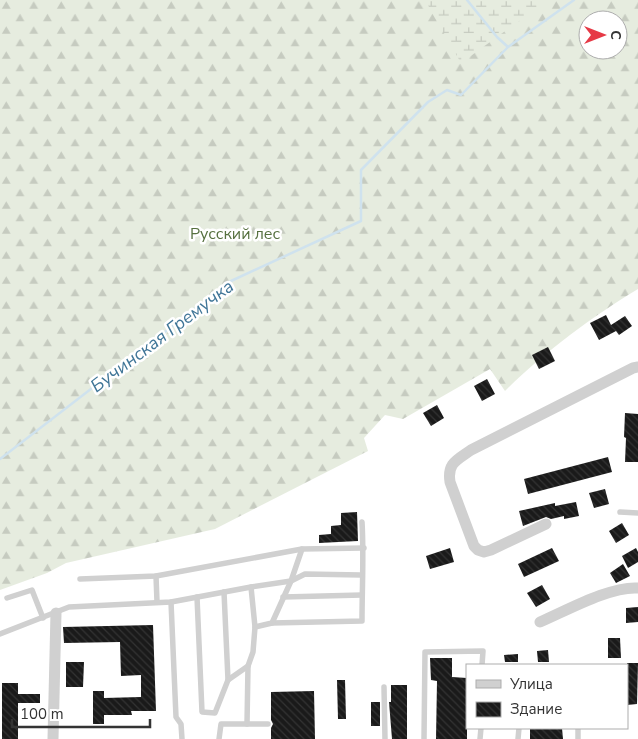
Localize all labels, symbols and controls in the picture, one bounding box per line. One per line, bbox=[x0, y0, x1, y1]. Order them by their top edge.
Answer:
north arrow bbox=[578, 10, 628, 60]
text: С bbox=[606, 30, 625, 40]
park label: Русский лес bbox=[190, 223, 281, 245]
water label: Бучинская Гремучка bbox=[86, 274, 238, 398]
legend bbox=[466, 664, 628, 729]
text: Улица bbox=[509, 674, 553, 694]
scale bar bbox=[12, 696, 150, 728]
text: Здание bbox=[510, 699, 562, 719]
text: 100 m bbox=[20, 704, 64, 724]

